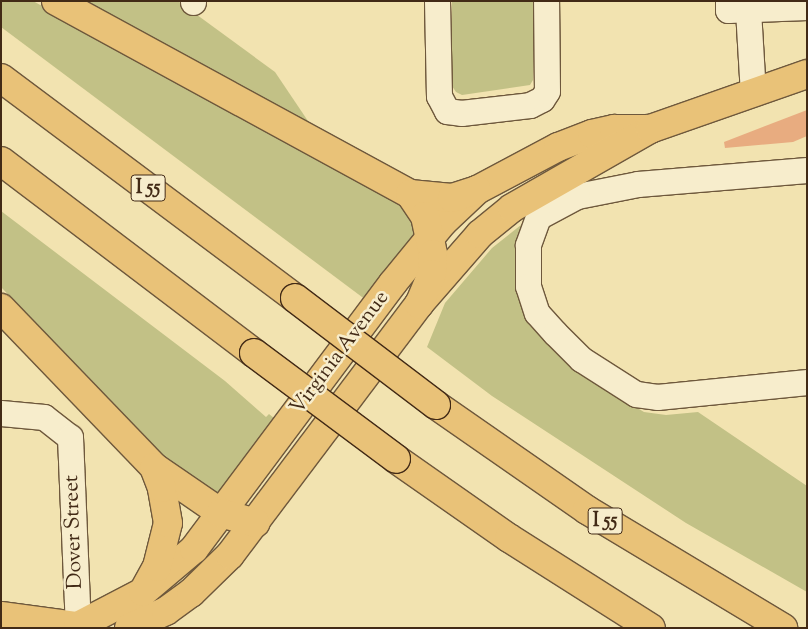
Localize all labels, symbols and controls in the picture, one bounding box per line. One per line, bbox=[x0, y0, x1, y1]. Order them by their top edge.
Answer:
road number: I 55 bbox=[130, 170, 166, 206]
street label: Virginia Avenue bbox=[285, 286, 395, 420]
street label: Dover Street bbox=[59, 474, 89, 590]
road number: I 55 bbox=[588, 504, 622, 538]

